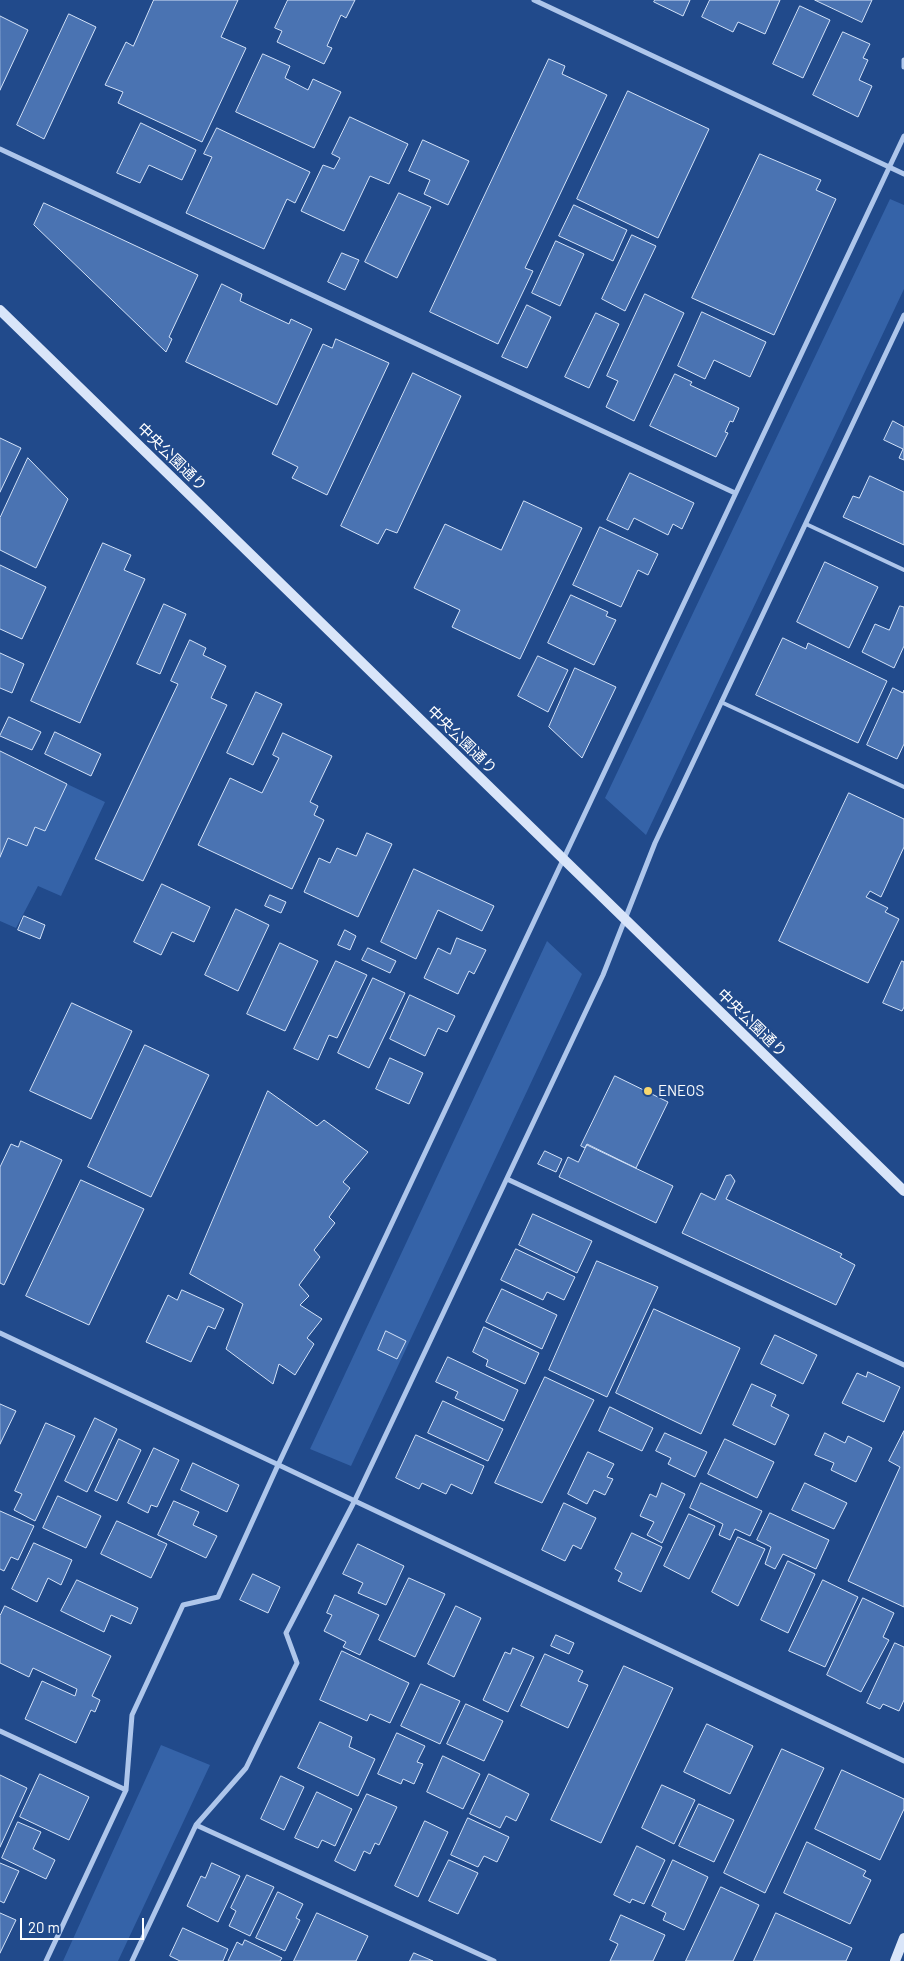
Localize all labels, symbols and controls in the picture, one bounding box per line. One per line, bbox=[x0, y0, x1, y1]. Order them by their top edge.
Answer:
street label: 中央公園通り bbox=[133, 419, 211, 495]
street label: 中央公園通り bbox=[423, 702, 501, 778]
street label: 中央公園通り bbox=[713, 985, 791, 1061]
place label: ENEOS bbox=[658, 1082, 704, 1100]
marker: ENEOS bbox=[642, 1085, 654, 1097]
scale bar bbox=[22, 1908, 146, 1940]
text: 20 m bbox=[28, 1918, 60, 1936]

